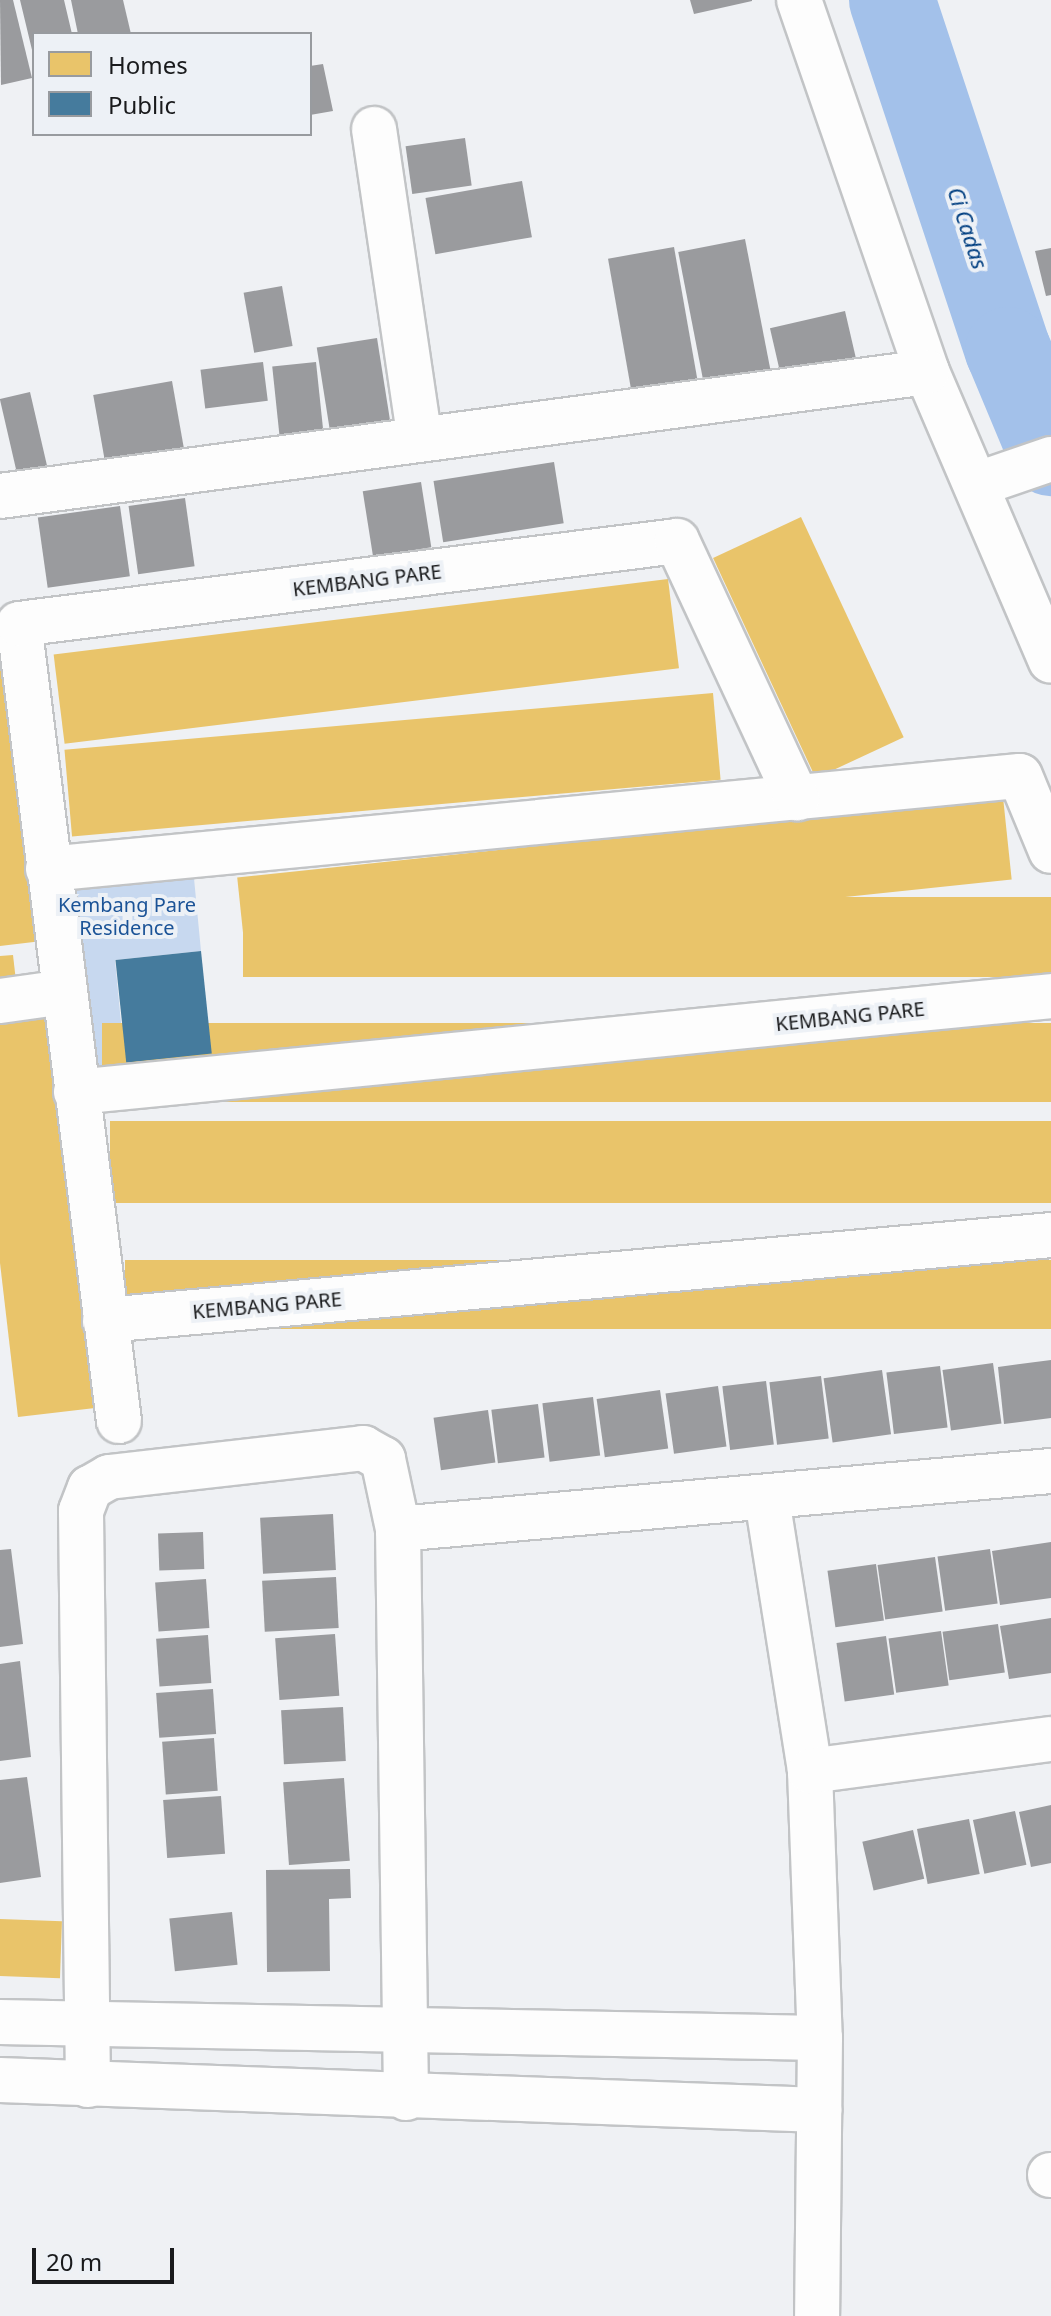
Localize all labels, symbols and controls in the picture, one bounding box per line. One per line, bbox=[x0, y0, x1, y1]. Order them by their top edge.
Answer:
legend bbox=[32, 32, 312, 136]
text: Homes bbox=[108, 48, 188, 81]
text: Public bbox=[108, 88, 176, 121]
water label: Ci Cadas bbox=[942, 184, 994, 272]
street label: KEMBANG PARE bbox=[291, 559, 443, 601]
park label: Kembang Pare Residence bbox=[58, 893, 196, 940]
street label: KEMBANG PARE bbox=[774, 996, 926, 1036]
street label: KEMBANG PARE bbox=[191, 1287, 343, 1323]
scale bar bbox=[36, 2232, 178, 2282]
text: 20 m bbox=[46, 2245, 102, 2278]

